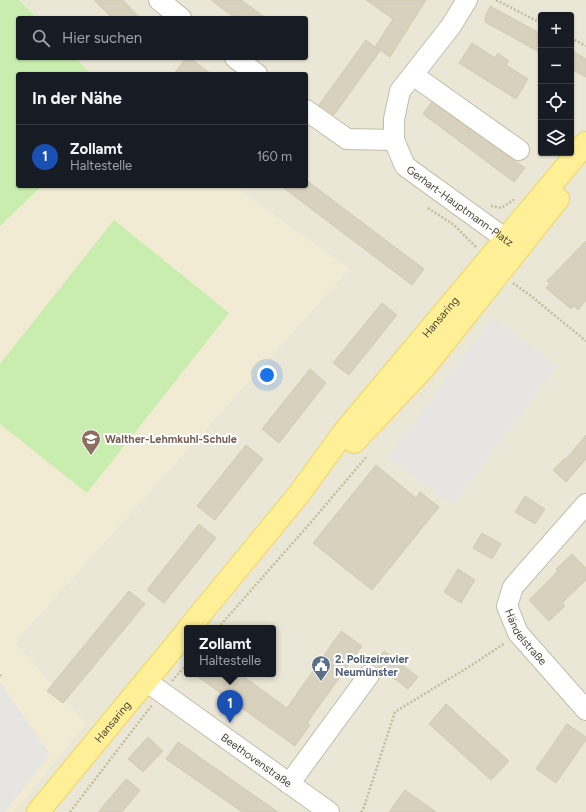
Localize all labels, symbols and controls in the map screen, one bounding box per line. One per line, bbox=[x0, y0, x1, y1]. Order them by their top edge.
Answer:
map controls bbox=[538, 12, 574, 156]
button: + bbox=[538, 12, 574, 48]
search box bbox=[16, 16, 308, 60]
icon: search bbox=[30, 27, 52, 49]
text: Hier suchen bbox=[62, 29, 142, 47]
button: − bbox=[538, 48, 574, 84]
button: locate bbox=[538, 84, 574, 120]
text: In der Nähe bbox=[32, 88, 122, 108]
button: layers bbox=[538, 120, 574, 156]
text: Zollamt bbox=[70, 140, 123, 158]
text: 1 bbox=[42, 149, 48, 164]
text: 160 m bbox=[257, 149, 292, 164]
text: Haltestelle bbox=[70, 158, 132, 173]
street label: Gerhart-Hauptmann-Platz bbox=[404, 163, 516, 249]
street label: Hansaring bbox=[419, 294, 461, 340]
your location bbox=[257, 365, 277, 385]
school or university icon: Walther-Lehmkuhl-Schule bbox=[80, 428, 102, 456]
place label: Walther-Lehmkuhl-Schule bbox=[105, 433, 237, 446]
street label: Händelstraße bbox=[502, 607, 550, 667]
popup bbox=[184, 625, 276, 677]
text: Zollamt bbox=[199, 635, 252, 653]
text: Haltestelle bbox=[199, 653, 261, 668]
place label: 2. Polizeirevier Neumünster bbox=[335, 653, 410, 679]
public building icon: 2. Polizeirevier Neumünster bbox=[310, 654, 332, 682]
pin: 1 bbox=[217, 690, 243, 723]
street label: Hansaring bbox=[92, 698, 133, 745]
street label: Beethovenstraße bbox=[219, 730, 295, 790]

